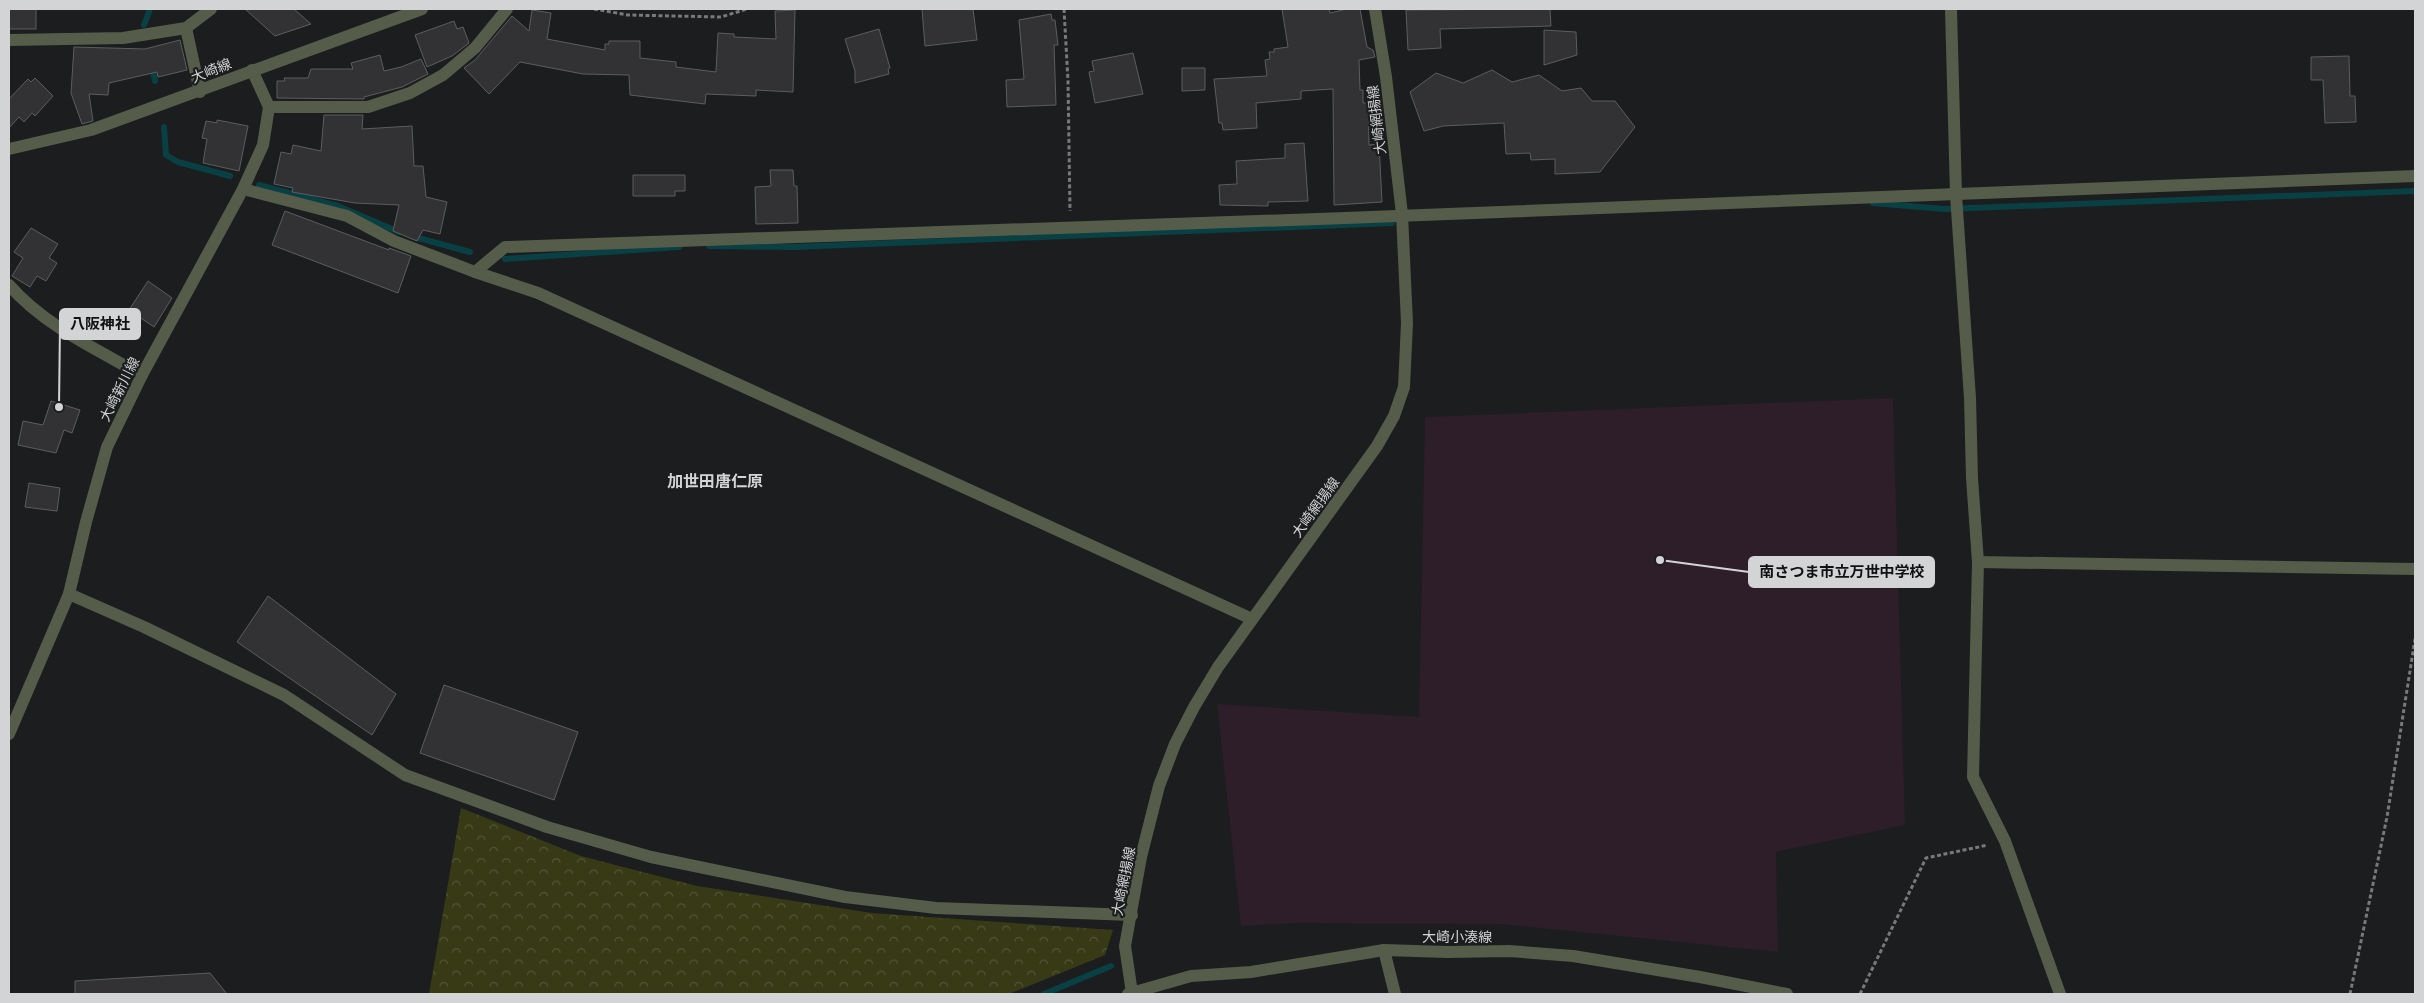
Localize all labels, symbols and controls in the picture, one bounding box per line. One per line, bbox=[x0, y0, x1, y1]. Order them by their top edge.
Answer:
street label: 大崎線 bbox=[188, 54, 234, 86]
street label: 大崎網揚線 bbox=[1363, 84, 1389, 156]
callout: 八阪神社 bbox=[60, 309, 140, 339]
text: 八阪神社 bbox=[70, 314, 130, 332]
street label: 大崎新川線 bbox=[96, 354, 142, 424]
district label: 加世田唐仁原 bbox=[667, 471, 763, 490]
street label: 大崎網揚線 bbox=[1288, 474, 1342, 540]
callout: 南さつま市立万世中学校 bbox=[1749, 557, 1934, 587]
text: 南さつま市立万世中学校 bbox=[1759, 562, 1925, 580]
street label: 大崎網揚線 bbox=[1108, 845, 1138, 917]
street label: 大崎小湊線 bbox=[1422, 928, 1492, 945]

